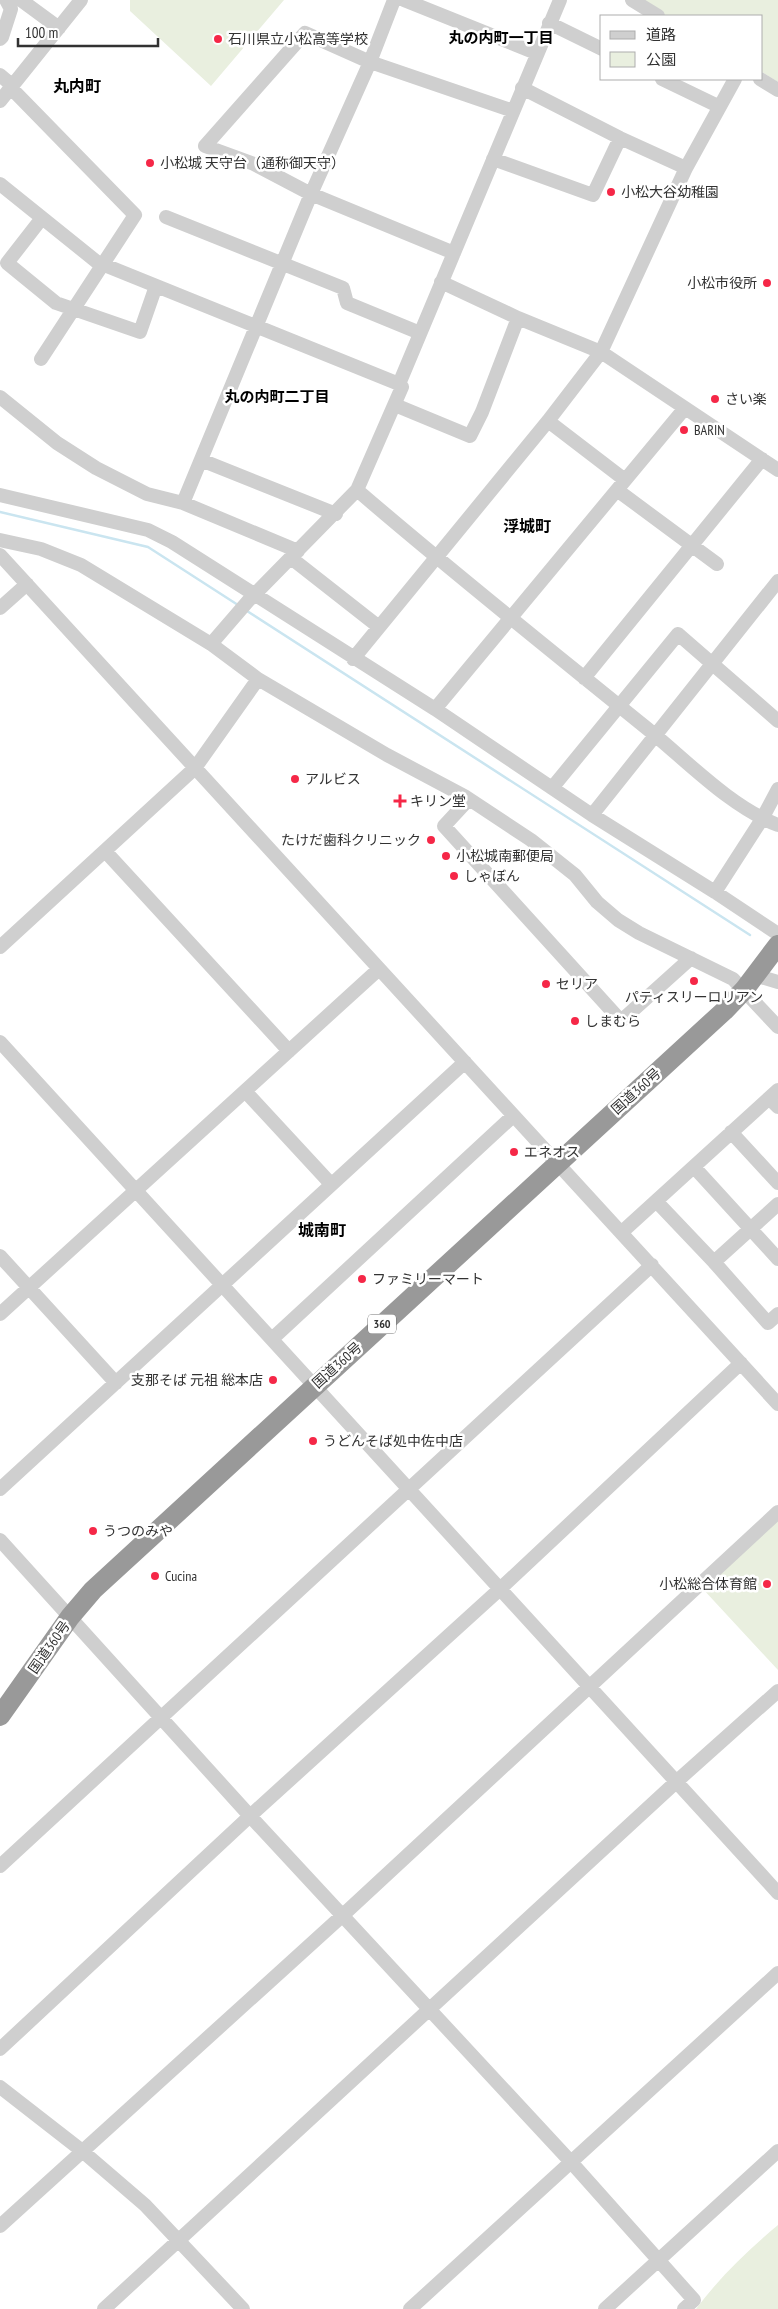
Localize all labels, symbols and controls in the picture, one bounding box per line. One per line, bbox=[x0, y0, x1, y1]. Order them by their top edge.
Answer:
scale bar bbox=[18, 15, 158, 47]
legend bbox=[600, 15, 763, 80]
text: 100 m bbox=[25, 23, 58, 42]
text: 道路 bbox=[646, 25, 676, 44]
district label: 丸の内町一丁目 bbox=[448, 28, 554, 47]
place label: 石川県立小松高等学校 bbox=[228, 30, 368, 48]
marker: 石川県立小松高等学校 bbox=[212, 33, 224, 45]
text: 公園 bbox=[646, 50, 676, 69]
district label: 丸内町 bbox=[53, 76, 101, 96]
place label: 小松城 天守台（通称御天守） bbox=[160, 154, 345, 172]
marker: 小松城 天守台（通称御天守） bbox=[144, 157, 156, 169]
place label: 小松大谷幼稚園 bbox=[621, 183, 719, 201]
marker: 小松大谷幼稚園 bbox=[605, 186, 617, 198]
place label: 小松市役所 bbox=[687, 274, 757, 292]
marker: 小松市役所 bbox=[761, 277, 773, 289]
district label: 丸の内町二丁目 bbox=[224, 387, 330, 406]
place label: さい楽 bbox=[725, 390, 767, 408]
marker: さい楽 bbox=[709, 393, 721, 405]
place label: BARIN bbox=[694, 421, 725, 439]
marker: BARIN bbox=[678, 424, 690, 436]
district label: 浮城町 bbox=[503, 516, 551, 536]
place label: アルビス bbox=[305, 770, 361, 788]
marker: アルビス bbox=[289, 773, 301, 785]
place label: キリン堂 bbox=[410, 792, 466, 810]
marker: キリン堂 bbox=[394, 795, 406, 807]
place label: たけだ歯科クリニック bbox=[281, 831, 421, 849]
marker: たけだ歯科クリニック bbox=[425, 834, 437, 846]
place label: 小松城南郵便局 bbox=[456, 847, 554, 865]
marker: 小松城南郵便局 bbox=[440, 850, 452, 862]
place label: しゃぼん bbox=[464, 867, 520, 885]
marker: しゃぼん bbox=[448, 870, 460, 882]
place label: セリア bbox=[556, 975, 598, 993]
marker: パティスリーロリアン bbox=[688, 975, 700, 987]
marker: セリア bbox=[540, 978, 552, 990]
place label: パティスリーロリアン bbox=[625, 988, 763, 1006]
place label: しまむら bbox=[585, 1012, 641, 1030]
marker: しまむら bbox=[569, 1015, 581, 1027]
street label: 国道360号 bbox=[607, 1064, 665, 1118]
place label: エネオス bbox=[524, 1143, 580, 1161]
marker: エネオス bbox=[508, 1146, 520, 1158]
district label: 城南町 bbox=[298, 1220, 346, 1240]
place label: ファミリーマート bbox=[372, 1270, 484, 1288]
marker: ファミリーマート bbox=[356, 1273, 368, 1285]
road number: 360 bbox=[368, 1315, 396, 1334]
street label: 国道360号 bbox=[308, 1338, 366, 1392]
place label: 支那そば 元祖 総本店 bbox=[131, 1371, 263, 1389]
marker: 支那そば 元祖 総本店 bbox=[267, 1374, 279, 1386]
place label: うどんそば処中佐中店 bbox=[323, 1432, 463, 1450]
marker: うどんそば処中佐中店 bbox=[307, 1435, 319, 1447]
place label: うつのみや bbox=[103, 1522, 173, 1540]
marker: うつのみや bbox=[87, 1525, 99, 1537]
place label: Cucina bbox=[165, 1567, 197, 1585]
marker: Cucina bbox=[149, 1570, 161, 1582]
place label: 小松総合体育館 bbox=[659, 1575, 757, 1593]
marker: 小松総合体育館 bbox=[761, 1578, 773, 1590]
street label: 国道360号 bbox=[24, 1617, 74, 1677]

